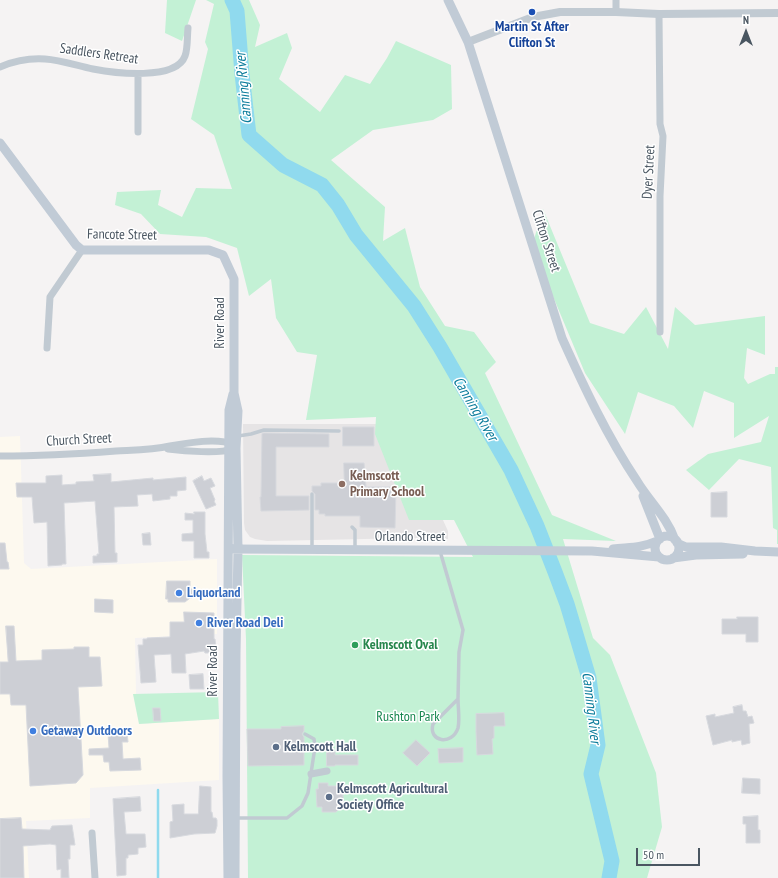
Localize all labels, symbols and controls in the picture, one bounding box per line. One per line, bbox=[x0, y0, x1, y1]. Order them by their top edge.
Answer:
marker: Martin St After Clifton St bbox=[527, 7, 537, 17]
north arrow bbox=[726, 12, 766, 52]
text: N bbox=[743, 13, 749, 27]
place label: Martin St After Clifton St bbox=[495, 19, 569, 52]
street label: Saddlers Retreat bbox=[59, 40, 139, 68]
water label: Canning River bbox=[232, 51, 256, 125]
street label: Dyer Street bbox=[639, 145, 659, 199]
street label: Clifton Street bbox=[528, 208, 564, 274]
street label: Fancote Street bbox=[87, 226, 157, 244]
street label: River Road bbox=[212, 297, 228, 349]
water label: Canning River bbox=[449, 374, 501, 444]
street label: Church Street bbox=[46, 430, 112, 450]
place label: Kelmscott Primary School bbox=[350, 468, 424, 500]
marker: Kelmscott Primary School bbox=[337, 479, 347, 489]
street label: Orlando Street bbox=[375, 529, 445, 545]
place label: Liquorland bbox=[187, 585, 241, 601]
marker: Liquorland bbox=[174, 588, 184, 598]
place label: River Road Deli bbox=[207, 615, 283, 631]
marker: River Road Deli bbox=[194, 618, 204, 628]
place label: Kelmscott Oval bbox=[363, 637, 438, 653]
marker: Kelmscott Oval bbox=[350, 640, 360, 650]
street label: River Road bbox=[205, 645, 221, 697]
water label: Canning River bbox=[578, 671, 604, 745]
park label: Rushton Park bbox=[376, 709, 440, 725]
place label: Getaway Outdoors bbox=[41, 723, 132, 739]
marker: Getaway Outdoors bbox=[28, 726, 38, 736]
place label: Kelmscott Hall bbox=[284, 739, 356, 755]
marker: Kelmscott Hall bbox=[271, 742, 281, 752]
place label: Kelmscott Agricultural Society Office bbox=[337, 781, 448, 814]
marker: Kelmscott Agricultural Society Office bbox=[324, 792, 334, 802]
scale bar bbox=[638, 840, 702, 866]
text: 50 m bbox=[643, 847, 664, 862]

